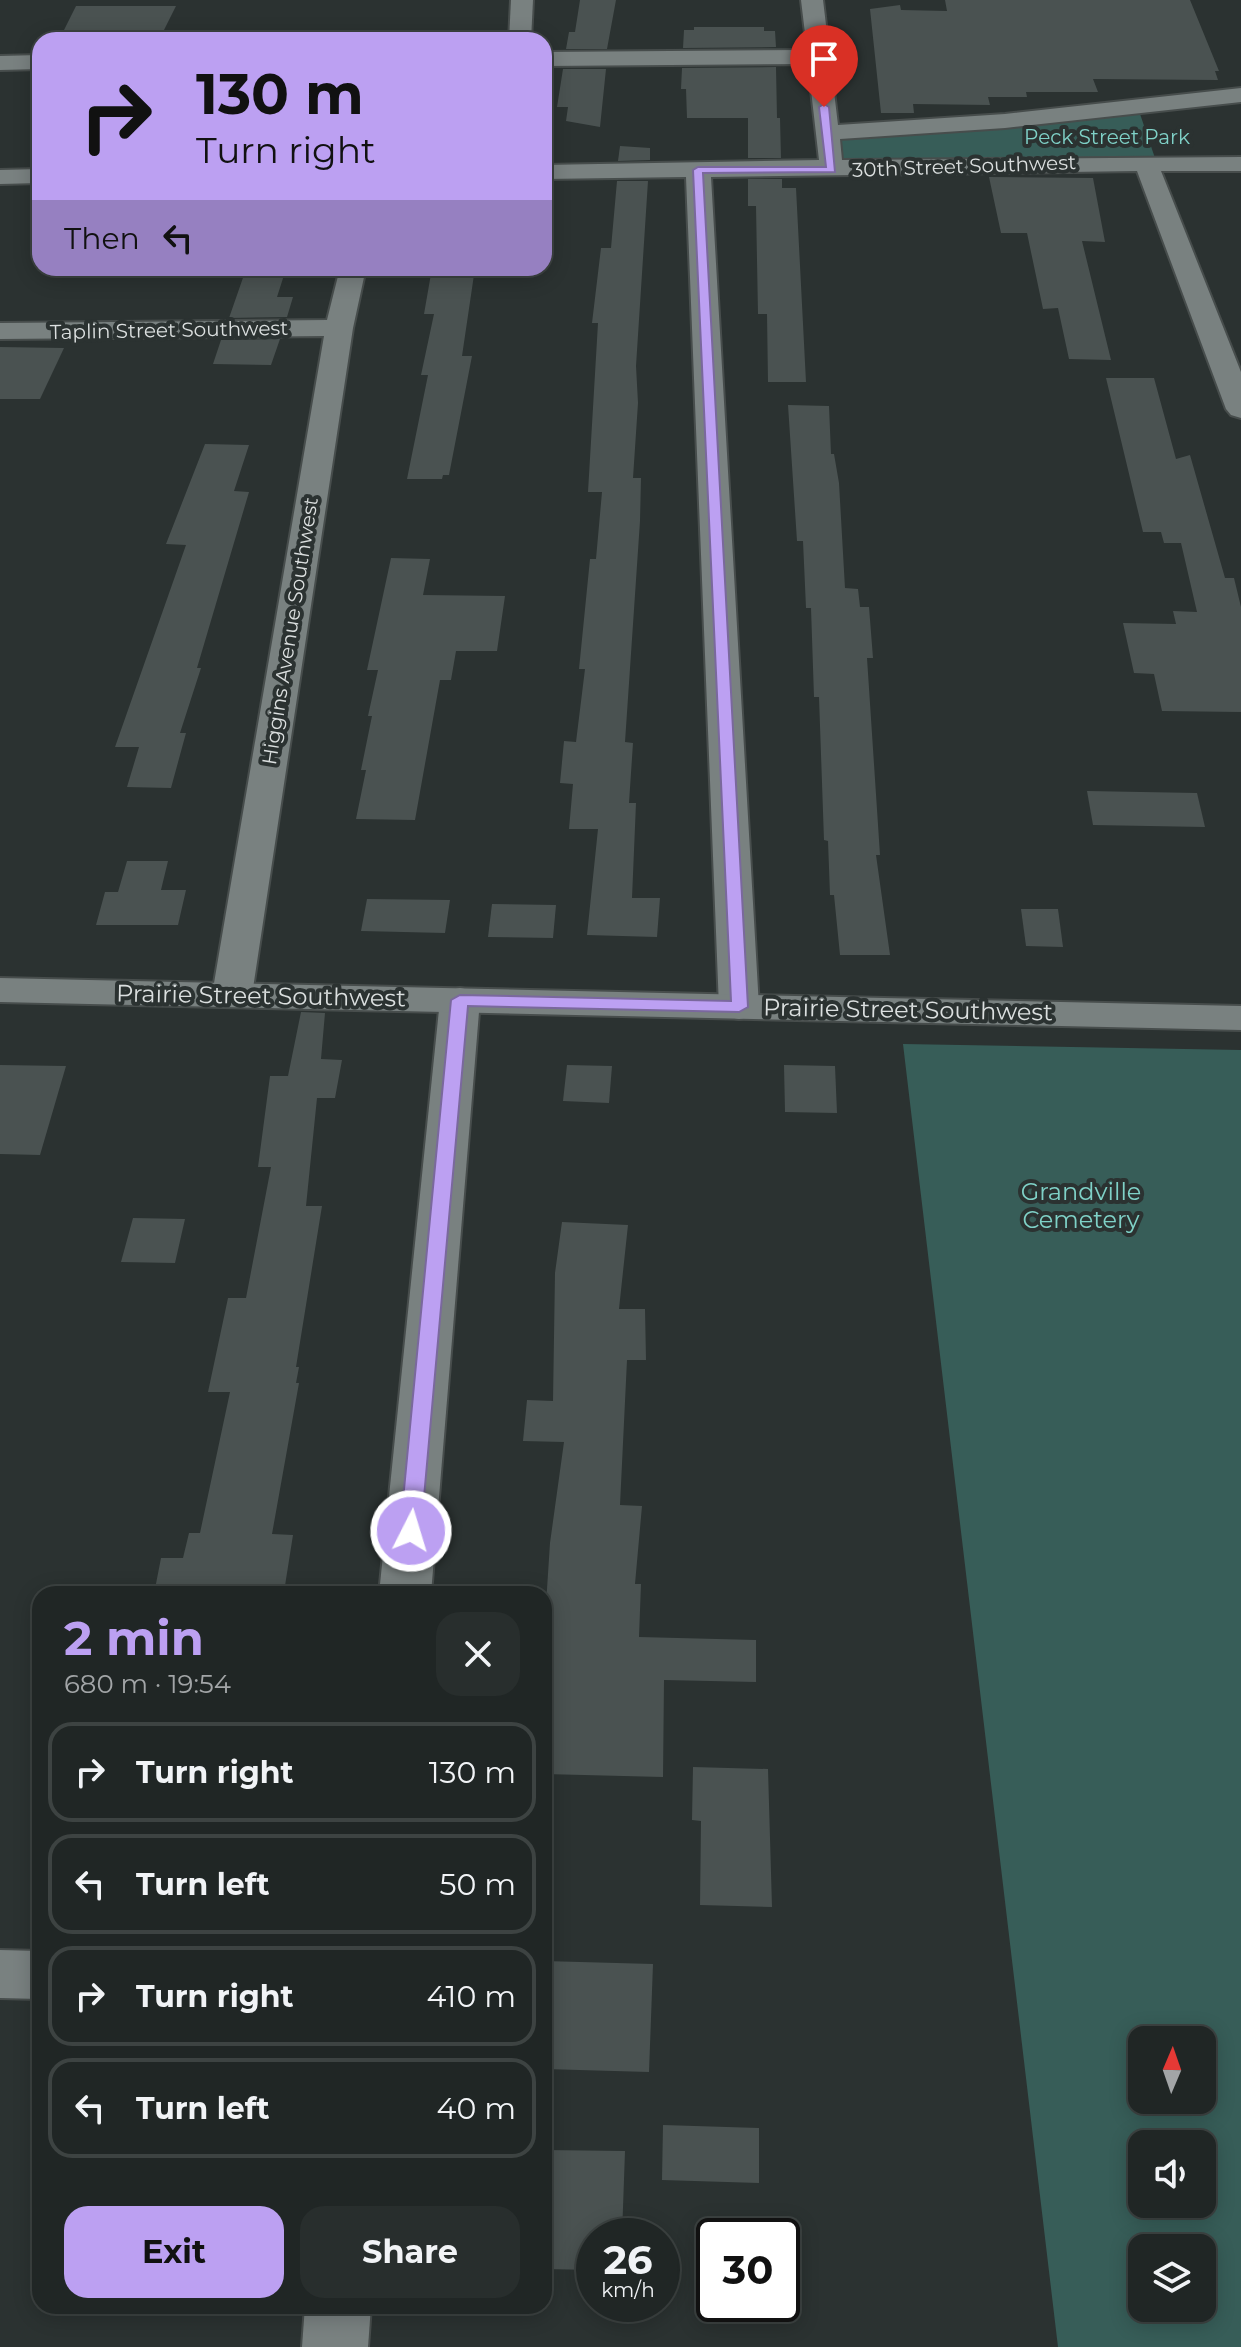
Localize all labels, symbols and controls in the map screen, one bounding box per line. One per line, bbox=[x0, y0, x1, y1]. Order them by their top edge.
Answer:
pin bbox=[790, 25, 858, 107]
icon: arrive bbox=[802, 37, 846, 81]
text: 130 m bbox=[196, 60, 364, 128]
icon: right bbox=[64, 64, 168, 168]
park label: Peck Street Park bbox=[1024, 125, 1190, 149]
text: Turn right bbox=[196, 128, 376, 172]
street label: 30th Street Southwest bbox=[852, 150, 1076, 182]
icon: left bbox=[156, 216, 200, 260]
text: Then bbox=[64, 220, 140, 257]
street label: Taplin Street Southwest bbox=[50, 316, 288, 344]
street label: Higgins Avenue Southwest bbox=[257, 495, 323, 767]
street label: Prairie Street Southwest bbox=[116, 978, 406, 1013]
street label: Prairie Street Southwest bbox=[763, 992, 1053, 1027]
park label: Grandville Cemetery bbox=[1021, 1177, 1141, 1234]
position arrow bbox=[369, 1489, 453, 1573]
text: 2 min bbox=[64, 1609, 204, 1667]
button: close bbox=[436, 1612, 520, 1696]
text: 680 m · 19:54 bbox=[64, 1668, 231, 1700]
icon: right bbox=[68, 1750, 112, 1794]
text: Turn right bbox=[136, 1754, 293, 1791]
text: 130 m bbox=[429, 1754, 516, 1791]
icon: left bbox=[68, 1862, 112, 1906]
text: Turn left bbox=[136, 1866, 269, 1903]
text: 50 m bbox=[439, 1866, 516, 1903]
icon: right bbox=[68, 1974, 112, 2018]
text: Turn right bbox=[136, 1978, 293, 2015]
text: 410 m bbox=[427, 1978, 516, 2015]
north arrow bbox=[1128, 2026, 1216, 2114]
map controls bbox=[1128, 2026, 1216, 2322]
icon: left bbox=[68, 2086, 112, 2130]
text: Turn left bbox=[136, 2090, 269, 2127]
text: 40 m bbox=[437, 2090, 516, 2127]
button: sound bbox=[1128, 2130, 1216, 2218]
button: Exit bbox=[64, 2206, 284, 2298]
button: Share bbox=[300, 2206, 520, 2298]
speed limit sign: 30 bbox=[696, 2218, 800, 2322]
button: layers bbox=[1128, 2234, 1216, 2322]
text: 26 bbox=[603, 2235, 653, 2284]
text: km/h bbox=[601, 2278, 655, 2302]

